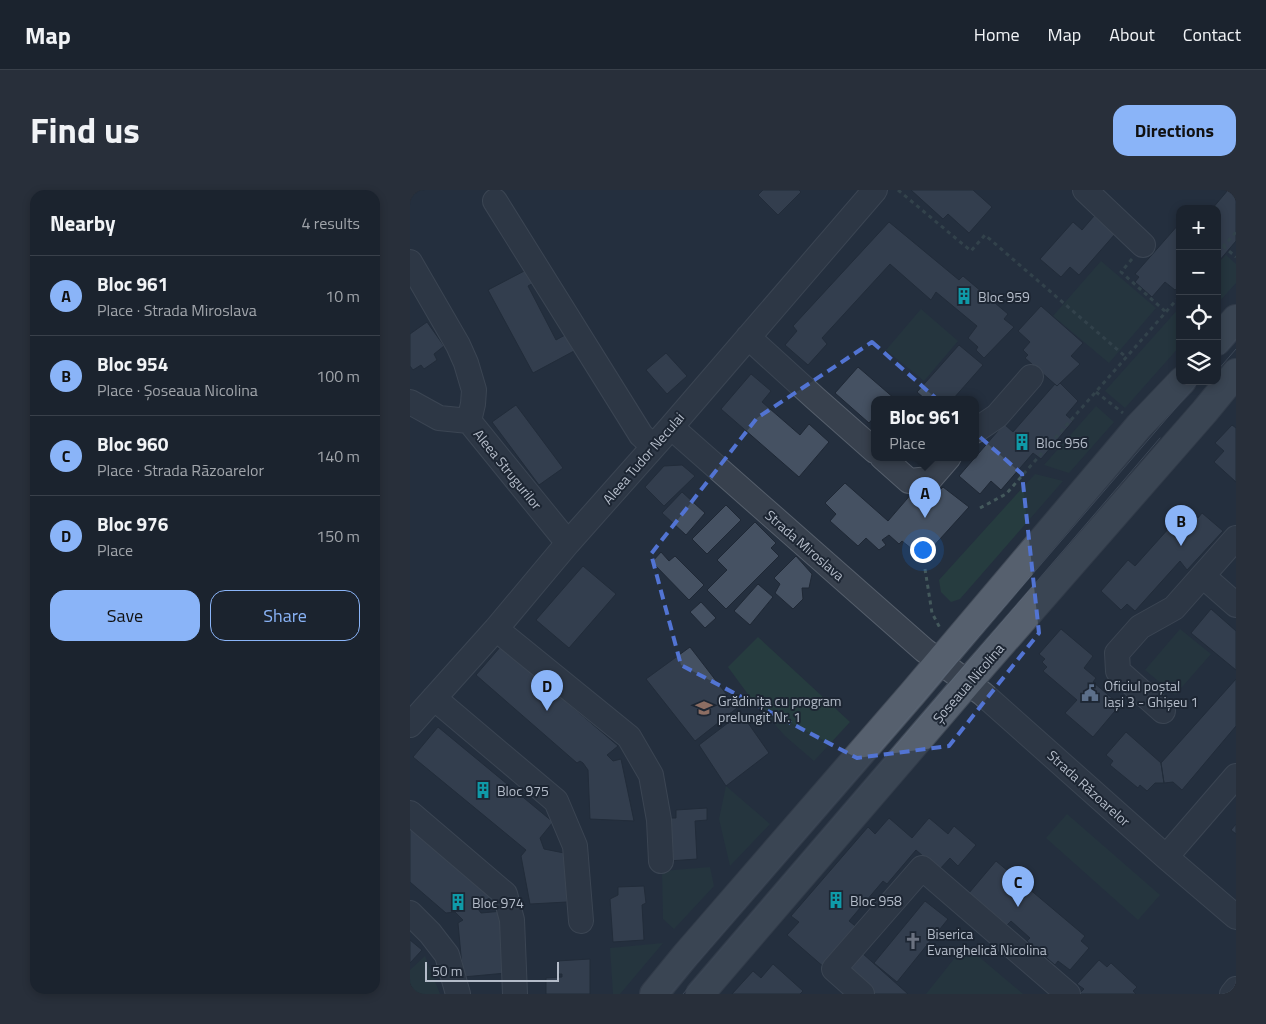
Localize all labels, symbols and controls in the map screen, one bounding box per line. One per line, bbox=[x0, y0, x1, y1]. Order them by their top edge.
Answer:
text: Map bbox=[25, 17, 71, 53]
text: Home bbox=[974, 21, 1020, 48]
text: Map bbox=[1048, 21, 1081, 48]
text: About bbox=[1109, 21, 1155, 48]
text: Contact bbox=[1183, 21, 1241, 48]
text: Find us bbox=[30, 103, 140, 157]
button: Directions bbox=[1113, 105, 1236, 156]
map controls bbox=[1176, 205, 1221, 385]
button: + bbox=[1176, 205, 1221, 250]
text: Nearby bbox=[50, 207, 115, 239]
text: 4 results bbox=[301, 211, 360, 235]
button: − bbox=[1176, 250, 1221, 295]
text: Bloc 961 bbox=[97, 269, 168, 298]
text: A bbox=[61, 284, 71, 308]
text: 10 m bbox=[325, 284, 360, 308]
building icon: Bloc 959 bbox=[954, 286, 974, 306]
place label: Bloc 959 bbox=[978, 286, 1030, 307]
button: locate bbox=[1176, 295, 1221, 340]
text: Place · Strada Miroslava bbox=[97, 298, 257, 322]
button: layers bbox=[1176, 340, 1221, 385]
text: Bloc 954 bbox=[97, 349, 168, 378]
text: B bbox=[61, 364, 71, 388]
text: 100 m bbox=[316, 364, 360, 388]
text: Place · Șoseaua Nicolina bbox=[97, 378, 258, 402]
popup bbox=[871, 396, 979, 461]
text: Bloc 961 bbox=[889, 402, 961, 431]
street label: Aleea Tudor Neculai bbox=[597, 408, 689, 508]
street label: Aleea Strugurilor bbox=[469, 424, 547, 514]
text: Bloc 960 bbox=[97, 429, 168, 458]
text: Place bbox=[889, 431, 925, 455]
building icon: Bloc 956 bbox=[1012, 432, 1032, 452]
place label: Bloc 956 bbox=[1036, 432, 1088, 453]
text: C bbox=[62, 444, 70, 468]
text: 140 m bbox=[316, 444, 360, 468]
text: Place · Strada Răzoarelor bbox=[97, 458, 264, 482]
pin: A bbox=[909, 477, 941, 518]
street label: Strada Miroslava bbox=[761, 505, 849, 585]
pin: B bbox=[1165, 505, 1197, 546]
text: Bloc 976 bbox=[97, 509, 168, 538]
text: D bbox=[61, 524, 71, 548]
text: 150 m bbox=[316, 524, 360, 548]
your location bbox=[910, 537, 936, 563]
text: Place bbox=[97, 538, 133, 562]
button: Save bbox=[50, 590, 200, 641]
button: Share bbox=[210, 590, 360, 641]
street label: Șoseaua Nicolina bbox=[927, 638, 1009, 728]
pin: D bbox=[531, 670, 563, 711]
place label: Oficiul poștal Iași 3 - Ghișeu 1 bbox=[1104, 675, 1198, 712]
public building icon: Oficiul poștal Iași 3 - Ghișeu 1 bbox=[1080, 683, 1100, 703]
place label: Grădinița cu program prelungit Nr. 1 bbox=[718, 690, 841, 727]
school or university icon: Grădinița cu program prelungit Nr. 1 bbox=[694, 698, 714, 718]
street label: Strada Răzoarelor bbox=[1043, 745, 1135, 831]
building icon: Bloc 975 bbox=[473, 780, 493, 800]
place label: Bloc 975 bbox=[497, 780, 549, 801]
pin: C bbox=[1002, 866, 1034, 907]
building icon: Bloc 958 bbox=[826, 890, 846, 910]
place label: Bloc 958 bbox=[850, 890, 902, 911]
building icon: Bloc 974 bbox=[448, 892, 468, 912]
place label: Bloc 974 bbox=[472, 892, 524, 913]
place label: Biserica Evanghelică Nicolina bbox=[927, 923, 1047, 960]
church icon: Biserica Evanghelică Nicolina bbox=[903, 931, 923, 951]
scale bar bbox=[425, 959, 559, 982]
text: 50 m bbox=[432, 960, 462, 981]

